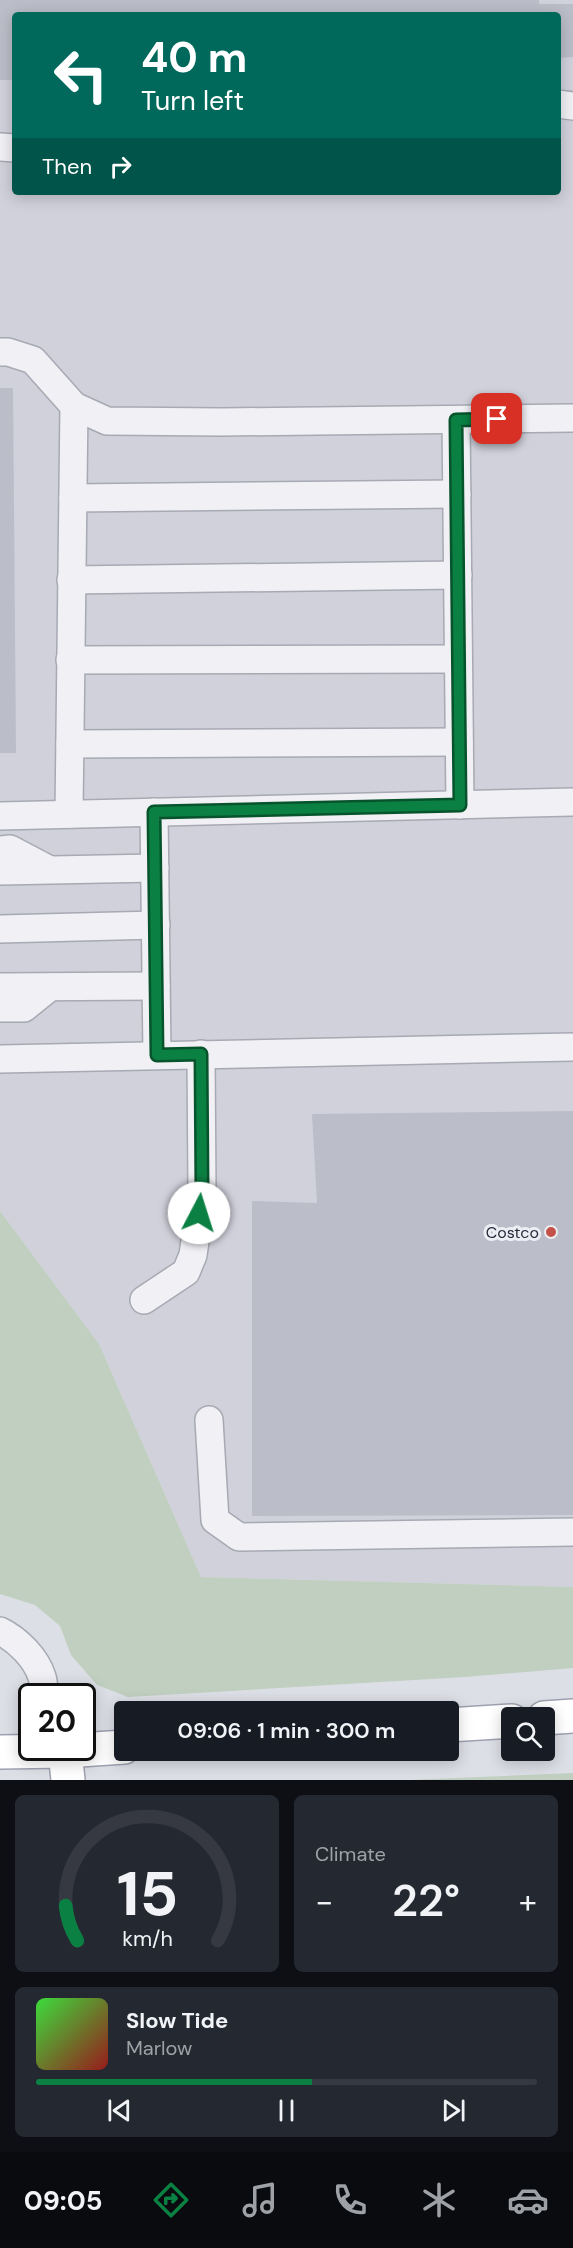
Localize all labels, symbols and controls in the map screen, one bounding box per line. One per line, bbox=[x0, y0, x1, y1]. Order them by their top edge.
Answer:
text: 40 m bbox=[141, 30, 247, 85]
icon: left bbox=[42, 36, 120, 114]
text: Turn left bbox=[141, 83, 244, 118]
icon: right bbox=[104, 150, 137, 183]
text: Then bbox=[42, 152, 92, 181]
pin bbox=[471, 393, 522, 444]
icon: arrive bbox=[480, 402, 513, 435]
position arrow bbox=[167, 1181, 231, 1245]
place label: Costco bbox=[486, 1222, 539, 1243]
marker: Costco bbox=[544, 1225, 558, 1239]
speed limit sign: 20 bbox=[18, 1683, 96, 1761]
map controls bbox=[501, 1707, 555, 1761]
button: search bbox=[501, 1707, 555, 1761]
text: 09:06 · 1 min · 300 m bbox=[178, 1716, 395, 1745]
text: Climate bbox=[315, 1841, 386, 1867]
text: 15 bbox=[116, 1853, 178, 1934]
text: 22° bbox=[392, 1871, 460, 1930]
text: − bbox=[315, 1880, 333, 1923]
text: + bbox=[519, 1880, 537, 1923]
text: km/h bbox=[122, 1925, 172, 1953]
text: Slow Tide bbox=[126, 2006, 228, 2035]
text: Marlow bbox=[126, 2035, 192, 2061]
icon: previous bbox=[103, 2094, 136, 2127]
icon: pause bbox=[270, 2094, 303, 2127]
icon: next bbox=[437, 2094, 470, 2127]
icon: directions bbox=[150, 2179, 192, 2221]
icon: music bbox=[239, 2179, 281, 2221]
icon: phone bbox=[329, 2179, 371, 2221]
icon: climate bbox=[418, 2179, 460, 2221]
icon: car bbox=[507, 2179, 549, 2221]
text: 09:05 bbox=[24, 2183, 103, 2218]

